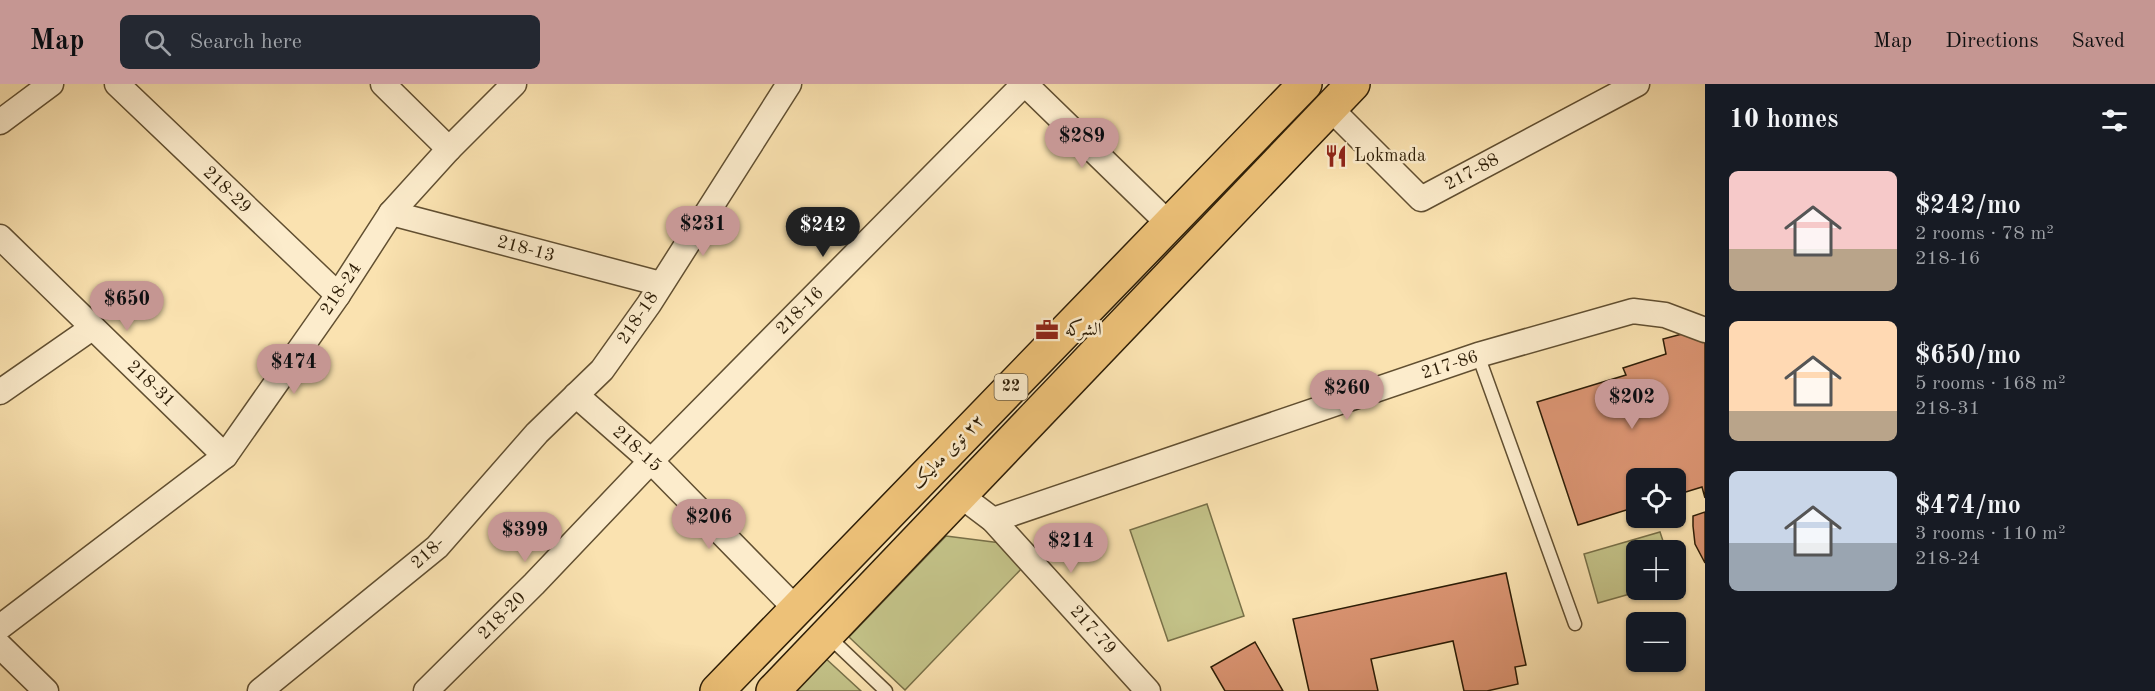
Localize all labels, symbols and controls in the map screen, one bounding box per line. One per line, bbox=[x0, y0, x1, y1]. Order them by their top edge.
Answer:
search box bbox=[120, 15, 540, 69]
icon: search bbox=[141, 26, 174, 59]
text: Map bbox=[30, 28, 84, 56]
text: Search here bbox=[189, 31, 302, 53]
text: Map bbox=[1873, 31, 1912, 52]
text: Directions bbox=[1945, 31, 2039, 52]
text: Saved bbox=[2072, 31, 2125, 52]
icon: filters bbox=[2098, 104, 2131, 137]
text: 10 homes bbox=[1729, 107, 1838, 133]
pin: $289 bbox=[1046, 118, 1118, 169]
text: $289 bbox=[1059, 127, 1105, 147]
restaurant icon: Lokmada bbox=[1323, 143, 1349, 169]
place label: Lokmada bbox=[1354, 147, 1426, 165]
street label: 217-88 bbox=[1442, 150, 1502, 194]
street label: 218-29 bbox=[200, 163, 254, 217]
text: $242/mo bbox=[1915, 193, 2021, 219]
icon: home bbox=[1777, 195, 1849, 267]
pin: $231 bbox=[667, 206, 739, 257]
pin: $242 bbox=[787, 207, 859, 258]
text: $231 bbox=[680, 215, 726, 235]
text: $242 bbox=[800, 216, 846, 236]
text: 2 rooms · 78 m² bbox=[1915, 224, 2054, 244]
street label: 218-13 bbox=[495, 233, 557, 265]
text: 218-16 bbox=[1915, 249, 1980, 269]
street label: 218-24 bbox=[317, 260, 365, 318]
pin: $650 bbox=[91, 281, 163, 332]
street label: 218-16 bbox=[773, 284, 827, 338]
street label: 218-18 bbox=[614, 289, 662, 347]
text: $650 bbox=[104, 290, 150, 310]
office icon: الشركه bbox=[1034, 317, 1060, 343]
place label: الشركه bbox=[1065, 318, 1102, 341]
text: $650/mo bbox=[1915, 343, 2021, 369]
pin: $474 bbox=[258, 344, 330, 395]
icon: home bbox=[1777, 345, 1849, 417]
street label: 217-86 bbox=[1419, 347, 1481, 383]
text: $474 bbox=[271, 353, 317, 373]
street label: 218-31 bbox=[124, 357, 178, 411]
pin: $260 bbox=[1311, 370, 1383, 421]
road number: 22 bbox=[994, 374, 1028, 400]
text: 5 rooms · 168 m² bbox=[1915, 374, 2065, 394]
text: $260 bbox=[1324, 379, 1370, 399]
pin: $202 bbox=[1596, 379, 1668, 430]
text: $202 bbox=[1609, 388, 1655, 408]
text: 218-31 bbox=[1915, 399, 1980, 419]
street label: ٢٢ توی مەلیک bbox=[907, 410, 989, 494]
street label: 218-15 bbox=[609, 423, 665, 475]
map controls bbox=[1626, 468, 1686, 672]
button: locate bbox=[1626, 468, 1686, 528]
text: $474/mo bbox=[1915, 493, 2021, 519]
icon: home bbox=[1777, 495, 1849, 567]
pin: $206 bbox=[673, 499, 745, 550]
text: $206 bbox=[686, 508, 732, 528]
pin: $399 bbox=[489, 512, 561, 563]
text: $399 bbox=[502, 521, 548, 541]
pin: $214 bbox=[1035, 523, 1107, 574]
text: 3 rooms · 110 m² bbox=[1915, 524, 2065, 544]
text: $214 bbox=[1048, 532, 1094, 552]
street label: 218- bbox=[408, 534, 448, 572]
button: + bbox=[1626, 540, 1686, 600]
text: 218-24 bbox=[1915, 549, 1980, 569]
street label: 218-20 bbox=[475, 589, 529, 643]
street label: 217-79 bbox=[1067, 602, 1119, 658]
button: − bbox=[1626, 612, 1686, 672]

